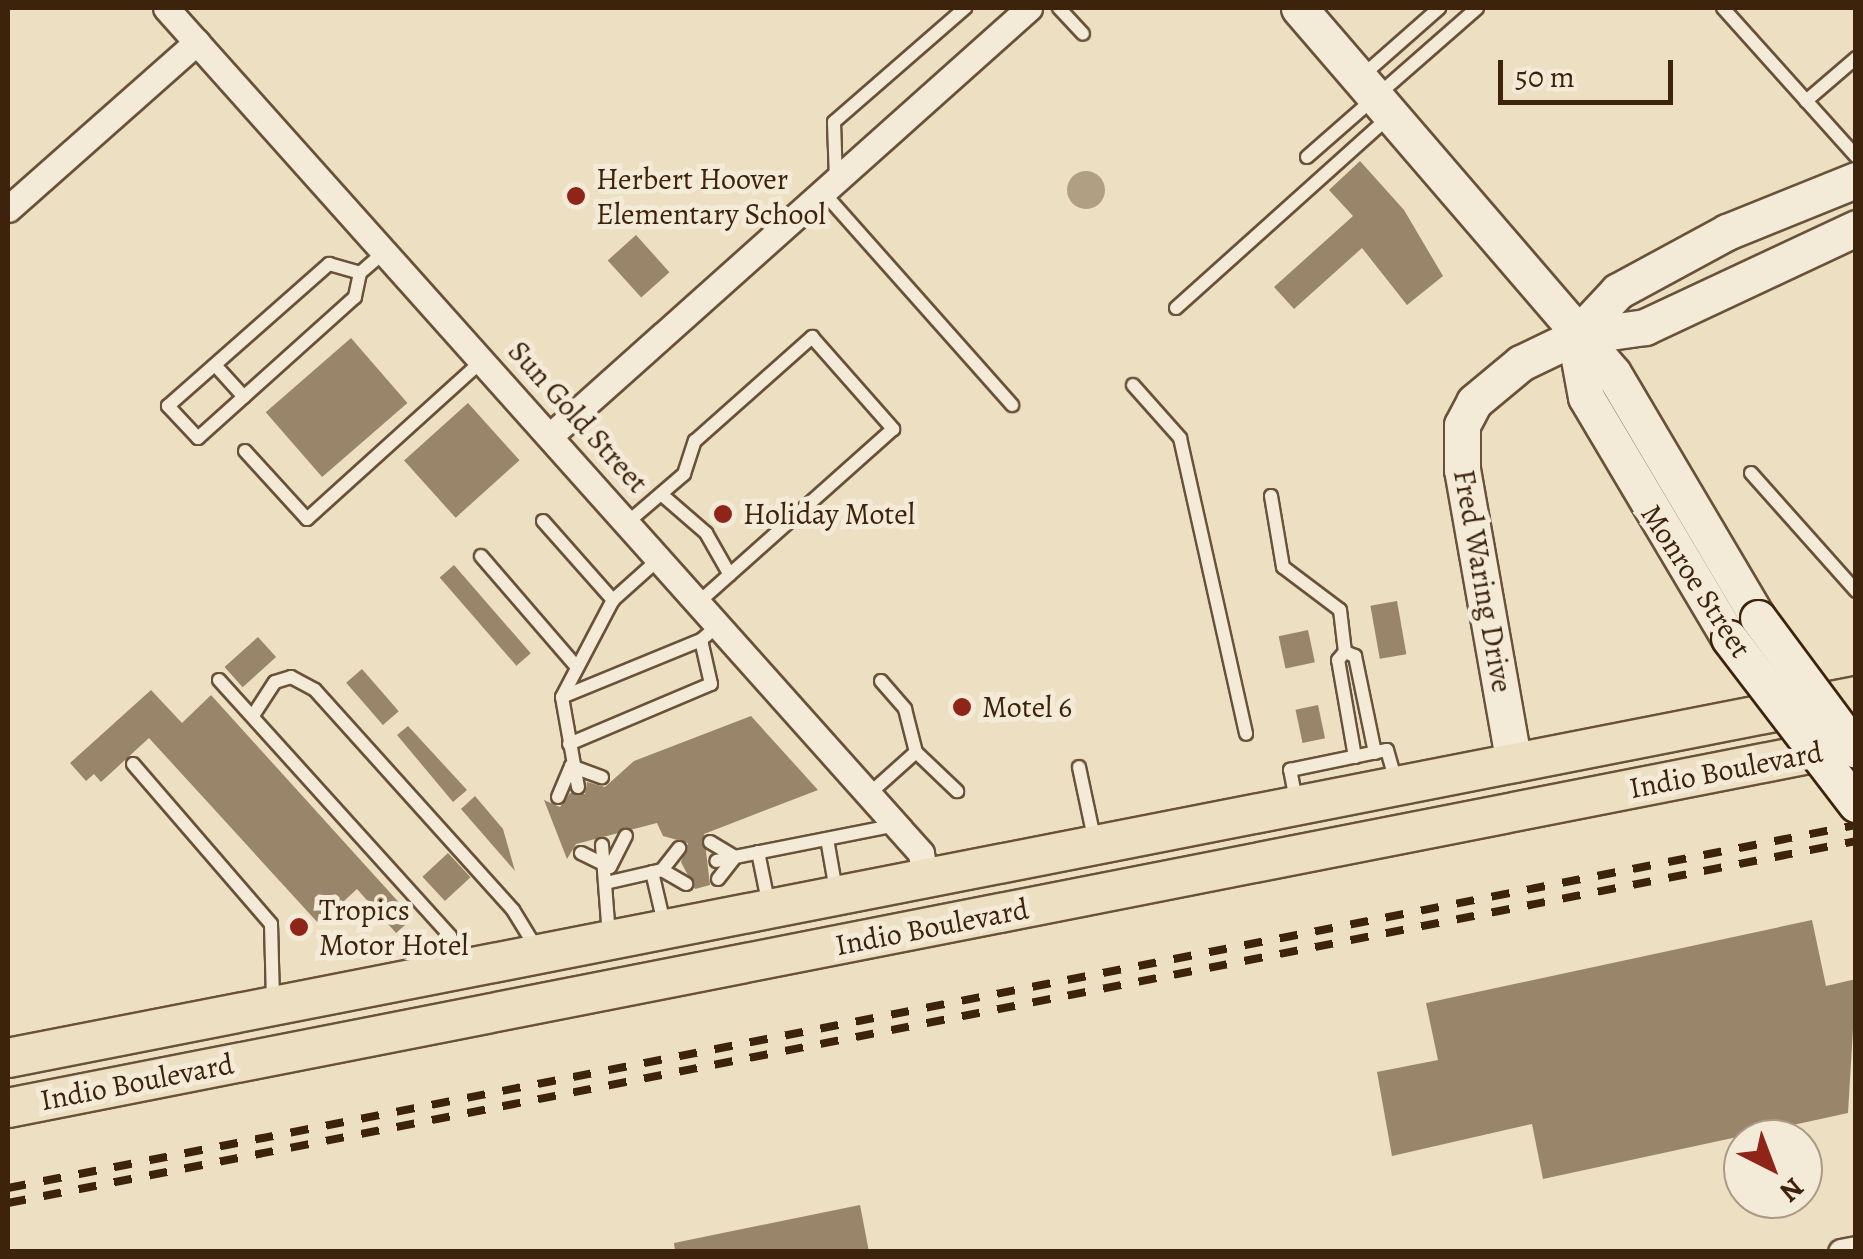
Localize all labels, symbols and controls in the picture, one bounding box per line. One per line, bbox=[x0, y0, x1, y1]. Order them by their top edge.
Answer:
scale bar bbox=[1503, 40, 1678, 102]
text: 50 m bbox=[1515, 57, 1575, 97]
place label: Herbert Hoover Elementary School bbox=[596, 161, 826, 232]
marker: Herbert Hoover Elementary School bbox=[565, 185, 587, 207]
street label: Sun Gold Street bbox=[500, 334, 656, 500]
street label: Fred Waring Drive bbox=[1446, 467, 1520, 695]
place label: Holiday Motel bbox=[743, 496, 915, 532]
street label: Monroe Street bbox=[1633, 498, 1759, 664]
marker: Holiday Motel bbox=[712, 503, 734, 525]
place label: Motel 6 bbox=[982, 689, 1072, 725]
marker: Motel 6 bbox=[951, 696, 973, 718]
street label: Indio Boulevard bbox=[1626, 734, 1826, 806]
street label: Indio Boulevard bbox=[832, 891, 1032, 963]
place label: Tropics Motor Hotel bbox=[319, 892, 469, 962]
marker: Tropics Motor Hotel bbox=[288, 916, 310, 938]
street label: Indio Boulevard bbox=[37, 1046, 237, 1118]
north arrow bbox=[1723, 1119, 1823, 1219]
text: N bbox=[1771, 1169, 1812, 1211]

